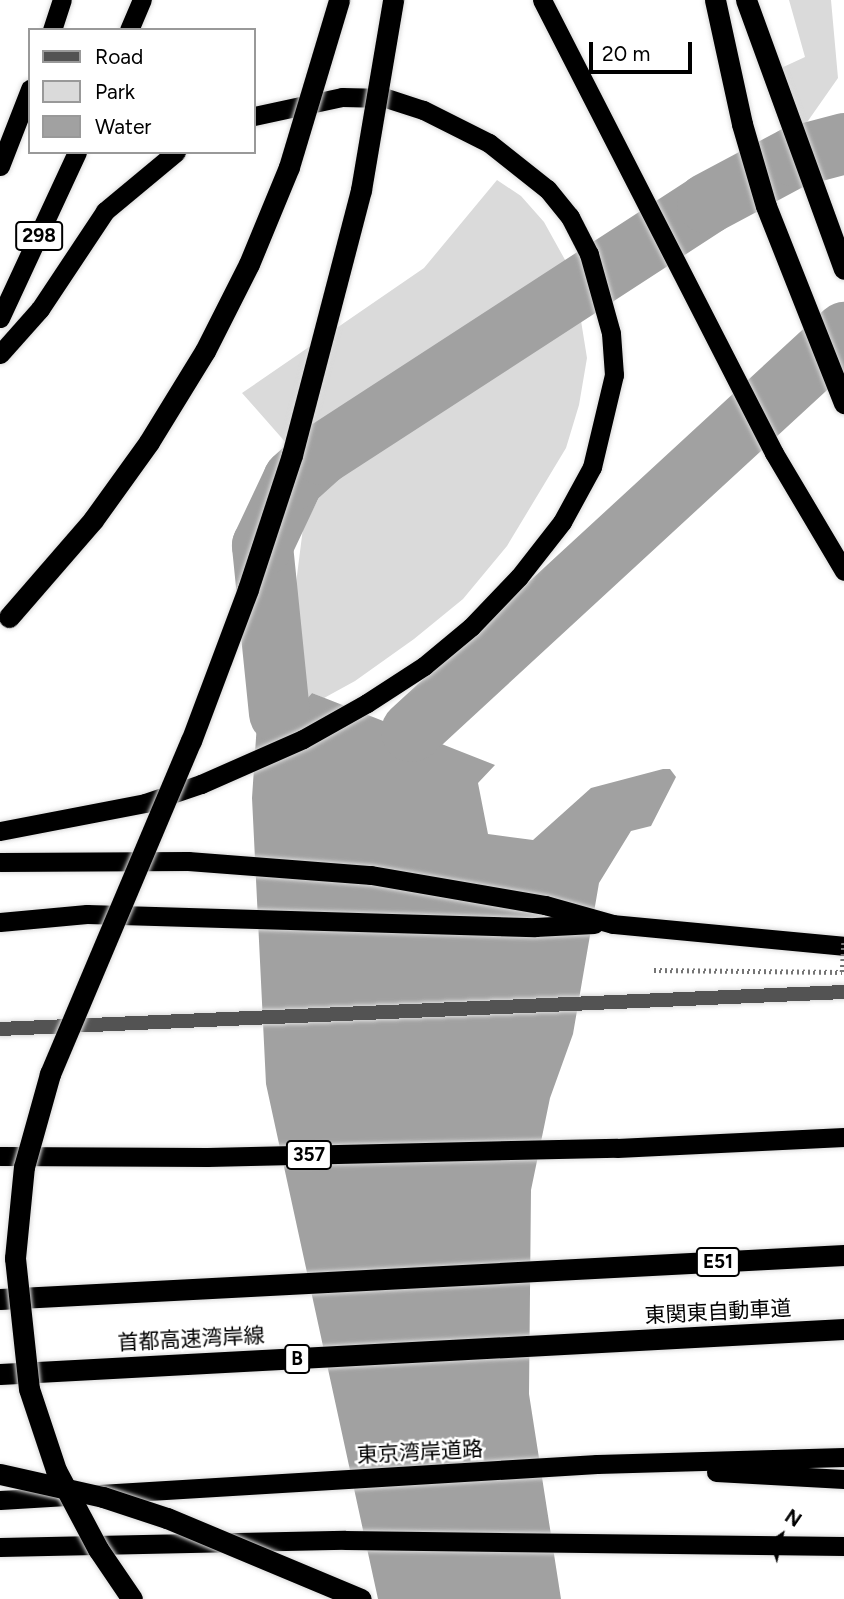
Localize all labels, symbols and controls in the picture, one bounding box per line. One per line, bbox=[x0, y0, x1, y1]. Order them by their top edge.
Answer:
legend bbox=[28, 28, 256, 154]
scale bar bbox=[592, 28, 695, 72]
text: 20 m bbox=[602, 41, 650, 66]
text: Road bbox=[95, 44, 143, 69]
text: Park bbox=[95, 79, 135, 104]
text: Water bbox=[95, 114, 151, 139]
road number: 298 bbox=[14, 220, 64, 252]
road number: 357 bbox=[284, 1140, 334, 1170]
road number: E51 bbox=[695, 1246, 741, 1278]
street label: 東関東自動車道 bbox=[644, 1296, 792, 1328]
street label: 首都高速湾岸線 bbox=[117, 1323, 265, 1355]
road number: B bbox=[283, 1344, 311, 1374]
street label: 東京湾岸道路 bbox=[356, 1436, 484, 1468]
north arrow bbox=[746, 1501, 816, 1571]
text: N bbox=[781, 1505, 806, 1532]

